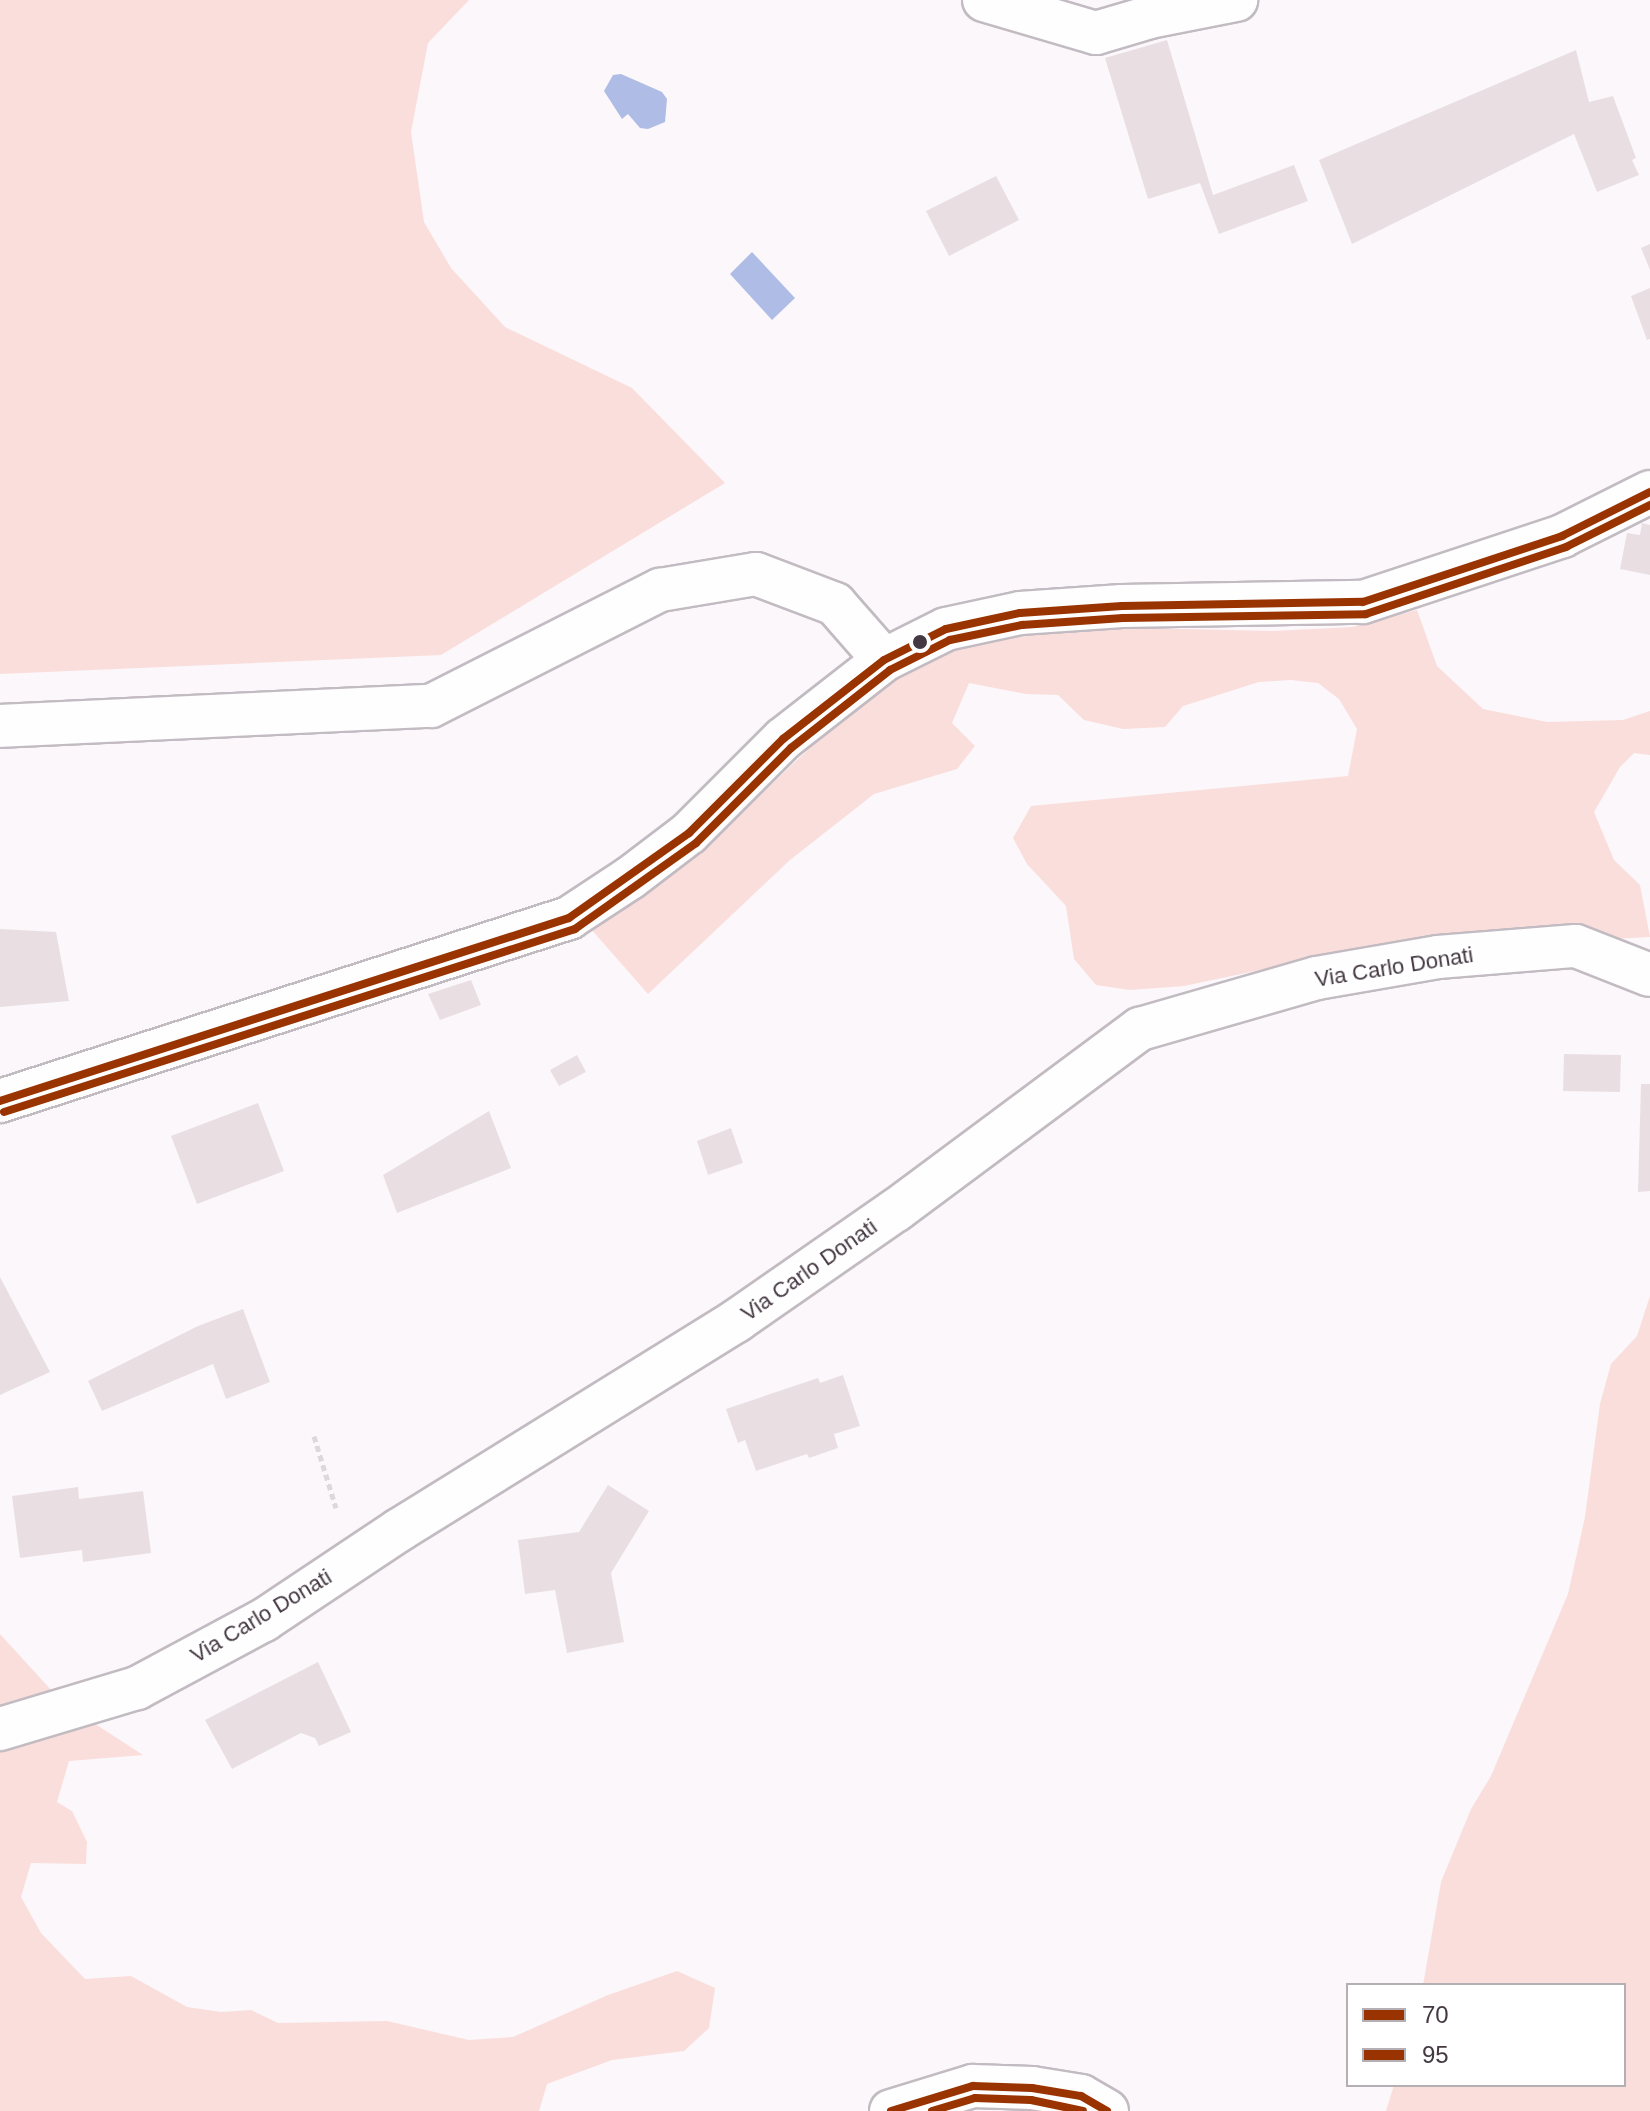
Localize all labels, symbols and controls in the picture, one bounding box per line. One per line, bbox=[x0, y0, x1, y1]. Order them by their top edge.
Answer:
unlabelled marker bbox=[912, 634, 928, 650]
street label: Via Carlo Donati bbox=[1313, 941, 1475, 993]
street label: Via Carlo Donati bbox=[736, 1213, 882, 1327]
street label: Via Carlo Donati bbox=[186, 1564, 336, 1668]
legend bbox=[1346, 1983, 1626, 2087]
text: 70 bbox=[1422, 2001, 1449, 2028]
text: 95 bbox=[1422, 2041, 1449, 2068]

